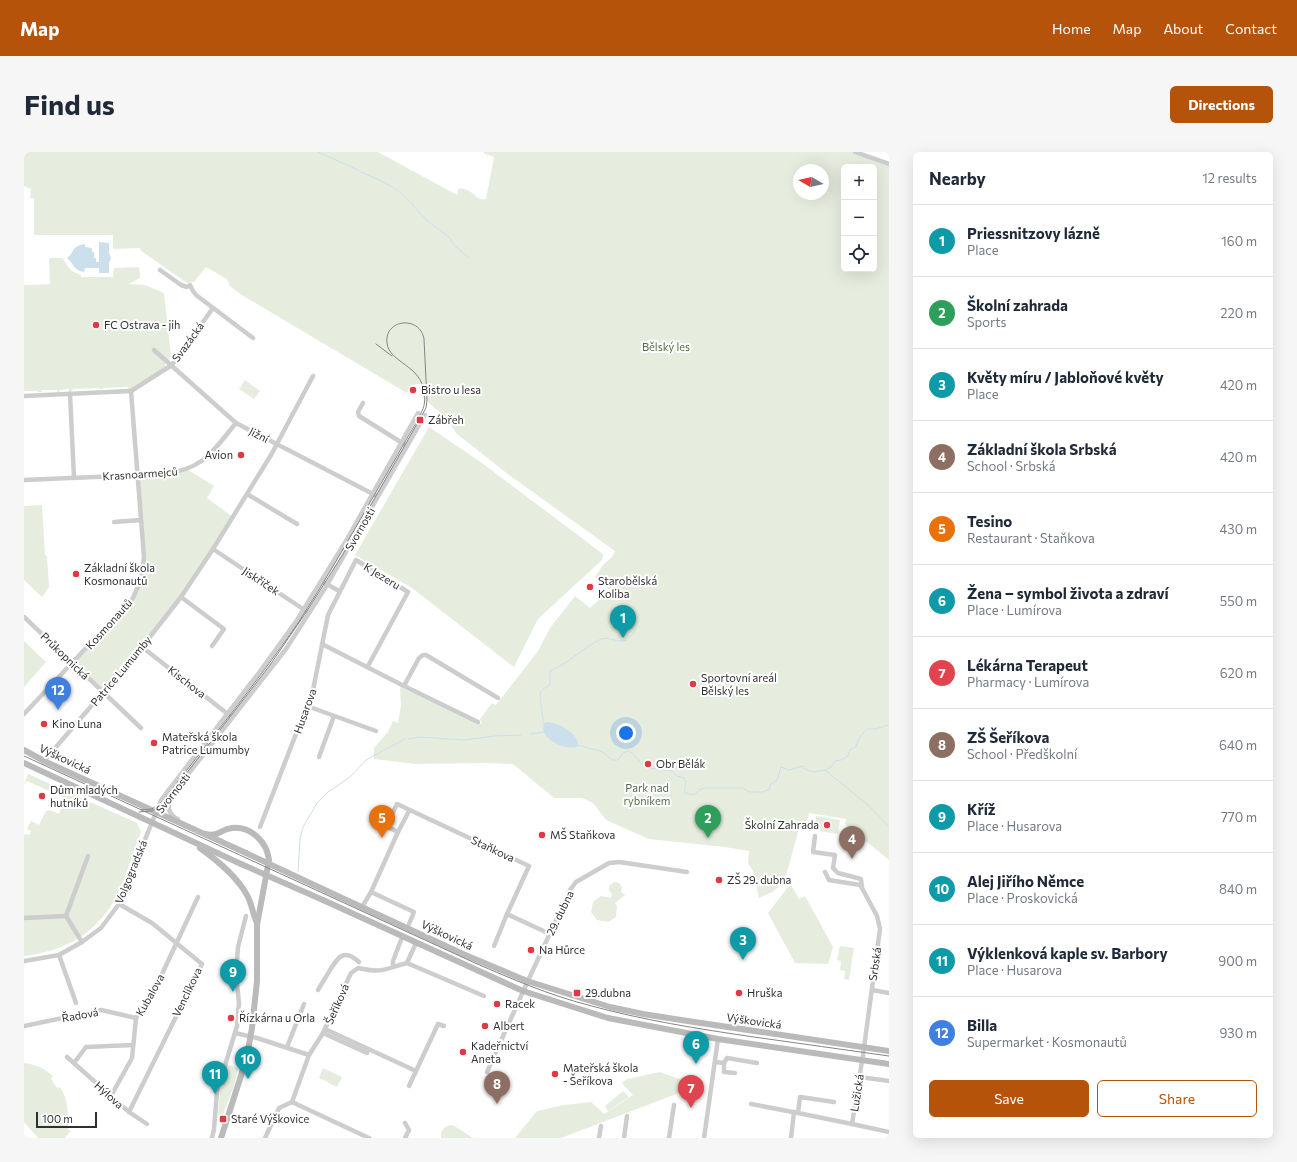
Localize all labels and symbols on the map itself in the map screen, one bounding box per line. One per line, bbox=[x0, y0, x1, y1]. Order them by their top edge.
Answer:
north arrow bbox=[793, 164, 829, 200]
place label: FC Ostrava - jih bbox=[104, 318, 180, 331]
street label: Svazácká bbox=[169, 319, 206, 364]
marker: FC Ostrava - jih bbox=[91, 320, 101, 330]
park label: Bělský les bbox=[642, 340, 690, 353]
place label: Bistro u lesa bbox=[421, 383, 481, 396]
marker: Bistro u lesa bbox=[408, 385, 418, 395]
place label: Zábřeh bbox=[428, 413, 464, 426]
marker: Zábřeh bbox=[415, 415, 425, 425]
street label: Jižní bbox=[247, 424, 272, 447]
place label: Avion bbox=[204, 448, 233, 461]
marker: Avion bbox=[236, 450, 246, 460]
street label: Krasnoarmejců bbox=[102, 464, 178, 483]
street label: Svornosti bbox=[342, 505, 377, 553]
street label: K Jezeru bbox=[361, 560, 403, 592]
place label: Základní škola Kosmonautů bbox=[84, 561, 155, 587]
street label: Jiskřiček bbox=[240, 564, 282, 598]
marker: Základní škola Kosmonautů bbox=[71, 569, 81, 579]
place label: Starobělská Koliba bbox=[598, 574, 657, 600]
marker: Starobělská Koliba bbox=[585, 582, 595, 592]
street label: Kosmonautů bbox=[83, 596, 135, 652]
pin: 1 bbox=[610, 605, 636, 638]
street label: Průkopnická bbox=[38, 629, 92, 682]
street label: Patrice Lumumby bbox=[87, 633, 154, 708]
street label: Kischova bbox=[166, 663, 209, 700]
place label: Sportovní areál Bělský les bbox=[701, 671, 777, 697]
pin: 12 bbox=[45, 677, 71, 710]
marker: Sportovní areál Bělský les bbox=[688, 679, 698, 689]
street label: Husarova bbox=[290, 687, 319, 735]
place label: Kino Luna bbox=[52, 717, 102, 730]
marker: Kino Luna bbox=[39, 719, 49, 729]
your location bbox=[616, 723, 636, 743]
place label: Mateřská škola Patrice Lumumby bbox=[162, 730, 250, 756]
marker: Mateřská škola Patrice Lumumby bbox=[149, 738, 159, 748]
street label: Výškovická bbox=[37, 741, 93, 776]
place label: Obr Bělák bbox=[656, 757, 705, 770]
marker: Obr Bělák bbox=[643, 759, 653, 769]
street label: Svornosti bbox=[153, 770, 193, 815]
park label: Park nad rybníkem bbox=[624, 781, 670, 807]
place label: Dům mladých hutníků bbox=[50, 783, 118, 809]
marker: Dům mladých hutníků bbox=[37, 791, 47, 801]
pin: 5 bbox=[369, 805, 395, 838]
pin: 2 bbox=[695, 805, 721, 838]
place label: Školní Zahrada bbox=[745, 817, 819, 831]
marker: Školní Zahrada bbox=[822, 820, 832, 830]
pin: 4 bbox=[839, 826, 865, 859]
place label: MŠ Staňkova bbox=[550, 827, 615, 841]
marker: MŠ Staňkova bbox=[537, 830, 547, 840]
street label: Staňkova bbox=[469, 833, 517, 864]
street label: Volgogradská bbox=[112, 838, 149, 906]
place label: ZŠ 29. dubna bbox=[727, 872, 791, 886]
marker: ZŠ 29. dubna bbox=[714, 875, 724, 885]
street label: 29. dubna bbox=[543, 888, 576, 937]
street label: Výškovická bbox=[419, 917, 475, 952]
pin: 3 bbox=[730, 927, 756, 960]
place label: Na Hůrce bbox=[539, 943, 585, 956]
marker: Na Hůrce bbox=[526, 945, 536, 955]
street label: Srbská bbox=[866, 946, 883, 982]
pin: 9 bbox=[220, 959, 246, 992]
street label: Venclíkova bbox=[169, 965, 204, 1019]
street label: Kubalova bbox=[133, 971, 166, 1018]
street label: Šeříková bbox=[321, 981, 351, 1026]
place label: 29.dubna bbox=[585, 986, 631, 999]
place label: Hruška bbox=[747, 986, 783, 999]
marker: 29.dubna bbox=[572, 988, 582, 998]
marker: Hruška bbox=[734, 988, 744, 998]
place label: Racek bbox=[505, 997, 535, 1010]
marker: Racek bbox=[492, 999, 502, 1009]
street label: Řadová bbox=[60, 1004, 99, 1024]
place label: Řízkárna u Orla bbox=[239, 1010, 315, 1024]
street label: Výškovická bbox=[726, 1010, 782, 1031]
marker: Řízkárna u Orla bbox=[226, 1013, 236, 1023]
place label: Albert bbox=[493, 1019, 525, 1032]
marker: Albert bbox=[480, 1021, 490, 1031]
pin: 6 bbox=[683, 1031, 709, 1064]
place label: Kadeřnictví Aneta bbox=[471, 1039, 529, 1065]
pin: 10 bbox=[235, 1046, 261, 1079]
marker: Kadeřnictví Aneta bbox=[458, 1047, 468, 1057]
pin: 11 bbox=[202, 1061, 228, 1094]
place label: Mateřská škola - Šeříkova bbox=[563, 1061, 638, 1087]
marker: Mateřská škola - Šeříkova bbox=[550, 1069, 560, 1079]
pin: 8 bbox=[484, 1071, 510, 1104]
street label: Lužická bbox=[847, 1073, 866, 1113]
pin: 7 bbox=[678, 1075, 704, 1108]
street label: Hýlova bbox=[92, 1078, 126, 1111]
scale bar bbox=[36, 1110, 97, 1129]
place label: Staré Výškovice bbox=[231, 1112, 310, 1125]
marker: Staré Výškovice bbox=[218, 1114, 228, 1124]

